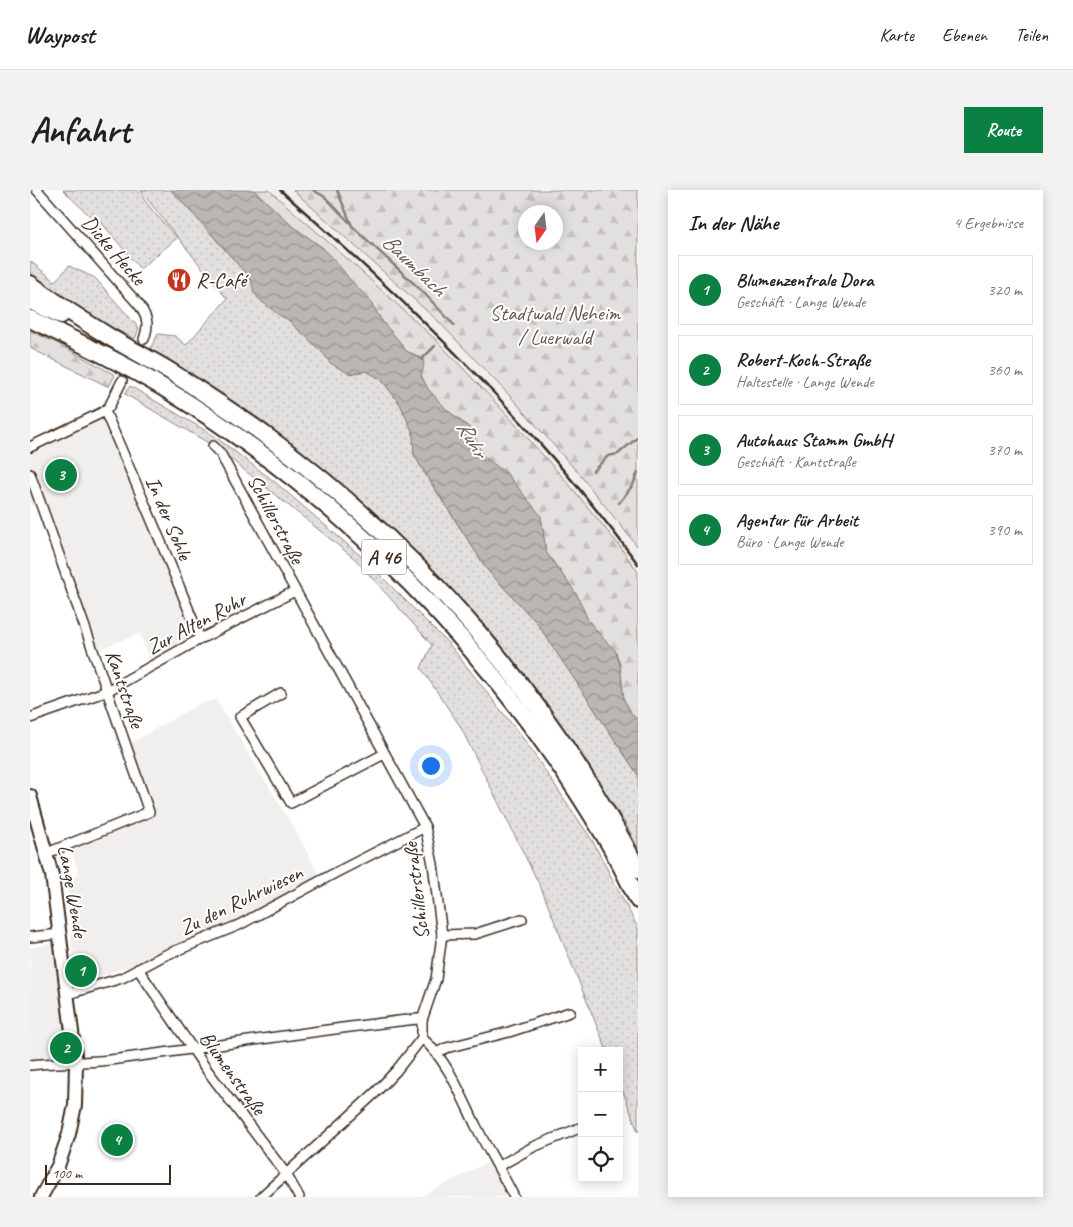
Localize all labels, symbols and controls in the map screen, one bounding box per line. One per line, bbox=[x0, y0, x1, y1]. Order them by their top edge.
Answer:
text: Waypost bbox=[25, 20, 95, 50]
text: Karte bbox=[879, 24, 914, 46]
text: Ebenen bbox=[942, 24, 987, 46]
text: Teilen bbox=[1015, 24, 1048, 46]
button: Route bbox=[964, 107, 1043, 153]
text: Anfahrt bbox=[30, 108, 130, 153]
north arrow bbox=[518, 205, 563, 250]
street label: Dicke Hecke bbox=[76, 210, 153, 292]
text: In der Nähe bbox=[688, 210, 778, 236]
text: 4 Ergebnisse bbox=[954, 213, 1023, 233]
water label: Baumbach bbox=[376, 228, 453, 304]
restaurant icon: R-Café bbox=[166, 267, 192, 293]
place label: R-Café bbox=[196, 267, 249, 293]
text: Blumenzentrale Dora bbox=[736, 268, 873, 292]
text: 1 bbox=[701, 280, 709, 300]
text: 320 m bbox=[988, 280, 1022, 300]
text: Geschäft · Lange Wende bbox=[736, 292, 866, 312]
park label: Stadtwald Neheim / Luerwald bbox=[490, 300, 622, 350]
text: Robert-Koch-Straße bbox=[736, 348, 870, 372]
text: 2 bbox=[701, 360, 709, 380]
text: 360 m bbox=[988, 360, 1022, 380]
text: Haltestelle · Lange Wende bbox=[736, 372, 874, 392]
water label: Ruhr bbox=[451, 416, 495, 465]
text: Autohaus Stamm GmbH bbox=[736, 428, 891, 452]
text: 3 bbox=[701, 440, 709, 460]
text: 370 m bbox=[988, 440, 1022, 460]
text: Geschäft · Kantstraße bbox=[736, 452, 856, 472]
pin: 3 bbox=[45, 456, 77, 494]
street label: Schillerstraße bbox=[242, 470, 311, 570]
street label: In der Sohle bbox=[140, 472, 199, 565]
text: Agentur für Arbeit bbox=[736, 508, 858, 532]
text: 4 bbox=[701, 520, 709, 540]
text: 390 m bbox=[988, 520, 1022, 540]
text: Büro · Lange Wende bbox=[736, 532, 844, 552]
road number: A 46 bbox=[362, 540, 406, 574]
street label: Zur Alten Ruhr bbox=[142, 585, 251, 660]
street label: Kantstraße bbox=[100, 647, 151, 733]
your location bbox=[418, 753, 444, 779]
street label: Schillerstraße bbox=[397, 839, 435, 941]
street label: Lange Wende bbox=[52, 843, 94, 941]
street label: Zu den Ruhrwiesen bbox=[175, 859, 307, 941]
pin: 1 bbox=[65, 952, 97, 990]
street label: Blumenstraße bbox=[194, 1026, 273, 1122]
pin: 2 bbox=[50, 1029, 82, 1067]
map controls bbox=[578, 1047, 623, 1182]
button: + bbox=[578, 1047, 623, 1092]
button: − bbox=[578, 1092, 623, 1137]
pin: 4 bbox=[101, 1121, 133, 1159]
button: locate bbox=[578, 1137, 623, 1182]
scale bar bbox=[45, 1162, 171, 1185]
text: 100 m bbox=[52, 1165, 82, 1182]

